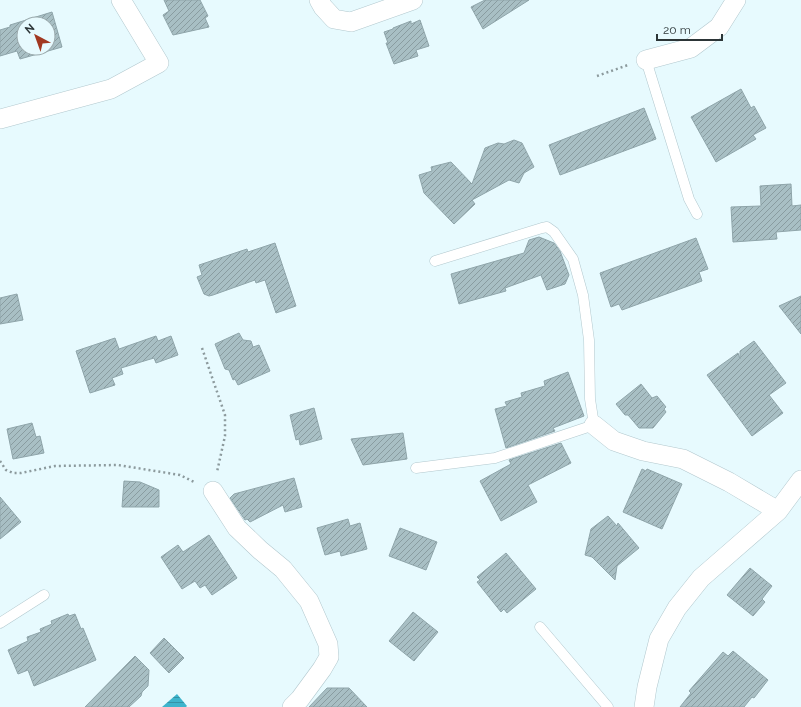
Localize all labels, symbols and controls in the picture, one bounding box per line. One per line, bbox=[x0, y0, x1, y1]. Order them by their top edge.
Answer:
north arrow bbox=[16, 16, 56, 56]
scale bar bbox=[657, 16, 722, 42]
text: N bbox=[22, 21, 37, 36]
text: 20 m bbox=[663, 23, 691, 37]

